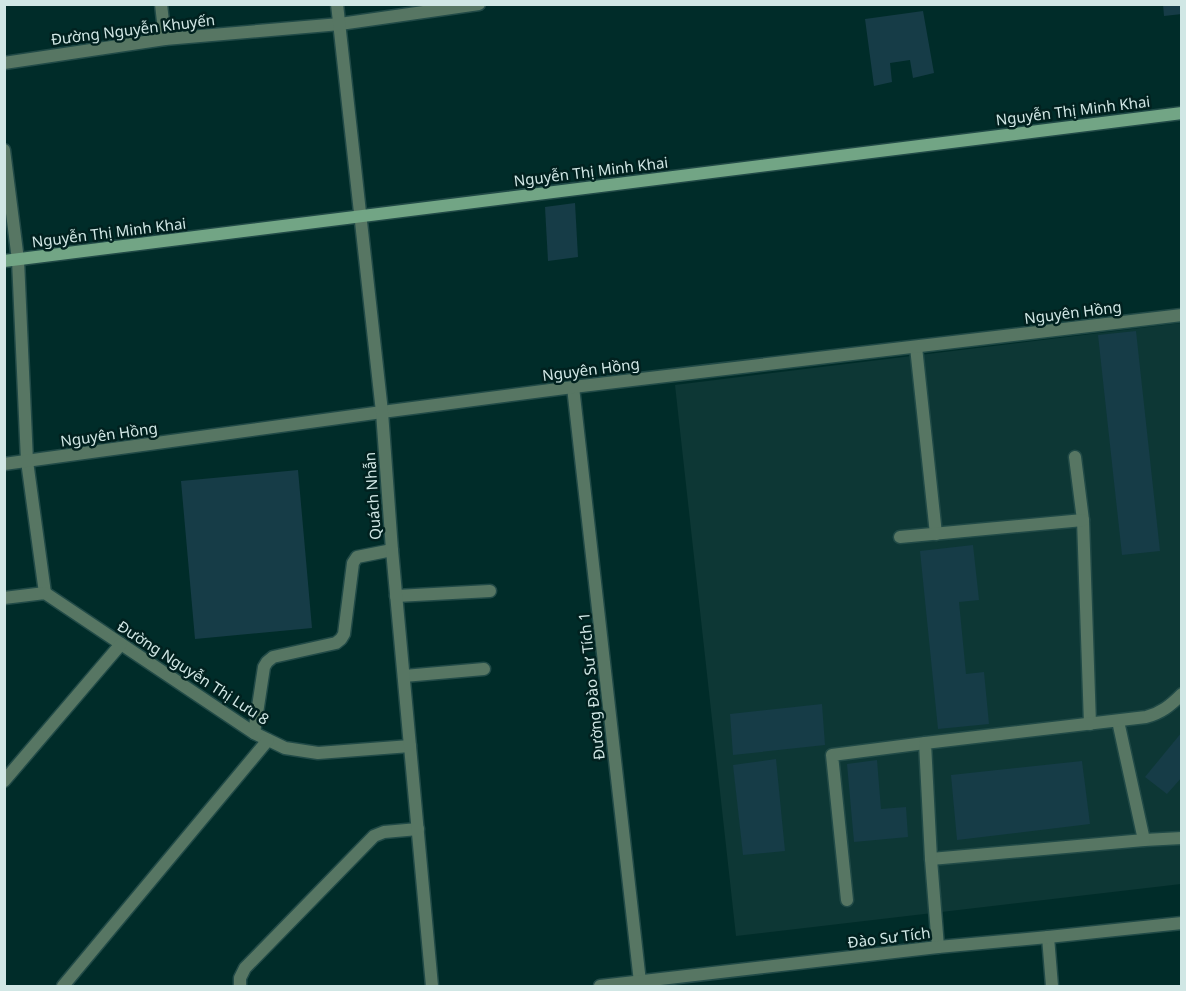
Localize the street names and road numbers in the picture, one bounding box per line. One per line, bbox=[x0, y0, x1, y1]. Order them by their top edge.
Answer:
street label: Đường Nguyễn Khuyến bbox=[50, 9, 216, 49]
street label: Nguyễn Thị Minh Khai bbox=[995, 91, 1151, 129]
street label: Nguyễn Thị Minh Khai bbox=[513, 152, 669, 190]
street label: Nguyễn Thị Minh Khai bbox=[31, 213, 187, 251]
street label: Nguyên Hồng bbox=[1023, 296, 1123, 328]
street label: Nguyên Hồng bbox=[541, 353, 641, 385]
street label: Nguyên Hồng bbox=[59, 417, 159, 451]
street label: Quách Nhẫn bbox=[359, 451, 385, 541]
street label: Đường Đào Sư Tích 1 bbox=[573, 611, 609, 761]
street label: Đường Nguyễn Thị Lưu 8 bbox=[114, 616, 273, 729]
street label: Đào Sư Tích bbox=[846, 922, 931, 952]

